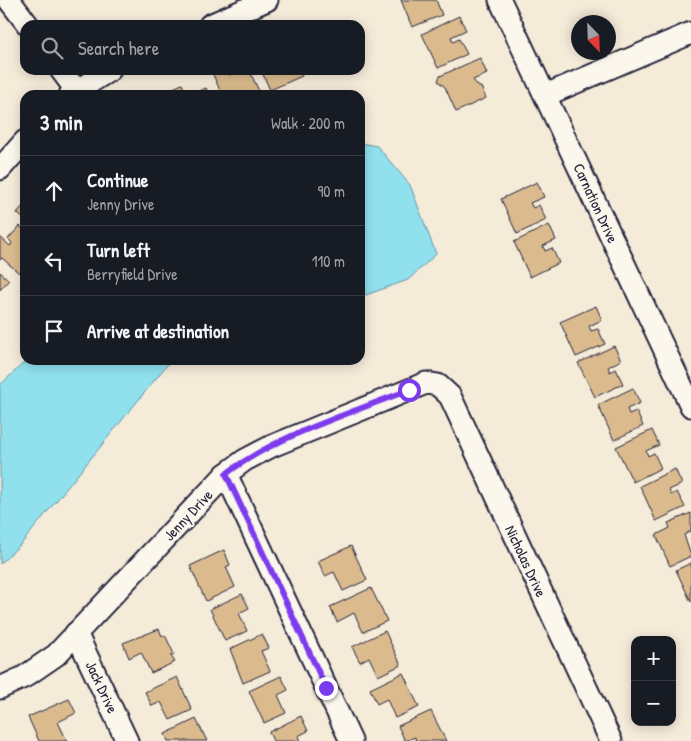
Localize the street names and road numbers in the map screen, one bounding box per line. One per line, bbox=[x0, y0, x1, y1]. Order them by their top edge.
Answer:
street label: Carnation Drive bbox=[568, 160, 624, 246]
street label: Jenny Drive bbox=[159, 485, 217, 545]
street label: Nicholas Drive bbox=[500, 522, 552, 600]
street label: Jack Drive bbox=[81, 658, 123, 716]

